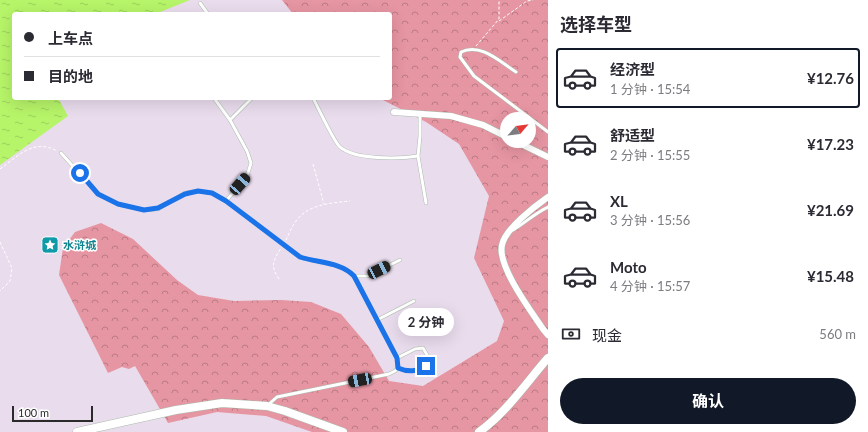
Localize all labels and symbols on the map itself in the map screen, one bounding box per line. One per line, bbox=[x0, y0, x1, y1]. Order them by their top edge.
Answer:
north arrow bbox=[500, 112, 536, 148]
route start bbox=[71, 164, 89, 182]
car bbox=[228, 171, 252, 197]
place icon: 水浒城 bbox=[40, 235, 60, 255]
place label: 水浒城 bbox=[63, 238, 97, 251]
car bbox=[366, 259, 392, 281]
callout: 2 分钟 bbox=[398, 308, 454, 336]
route end bbox=[417, 357, 435, 375]
car bbox=[347, 372, 373, 388]
scale bar bbox=[12, 404, 93, 423]

